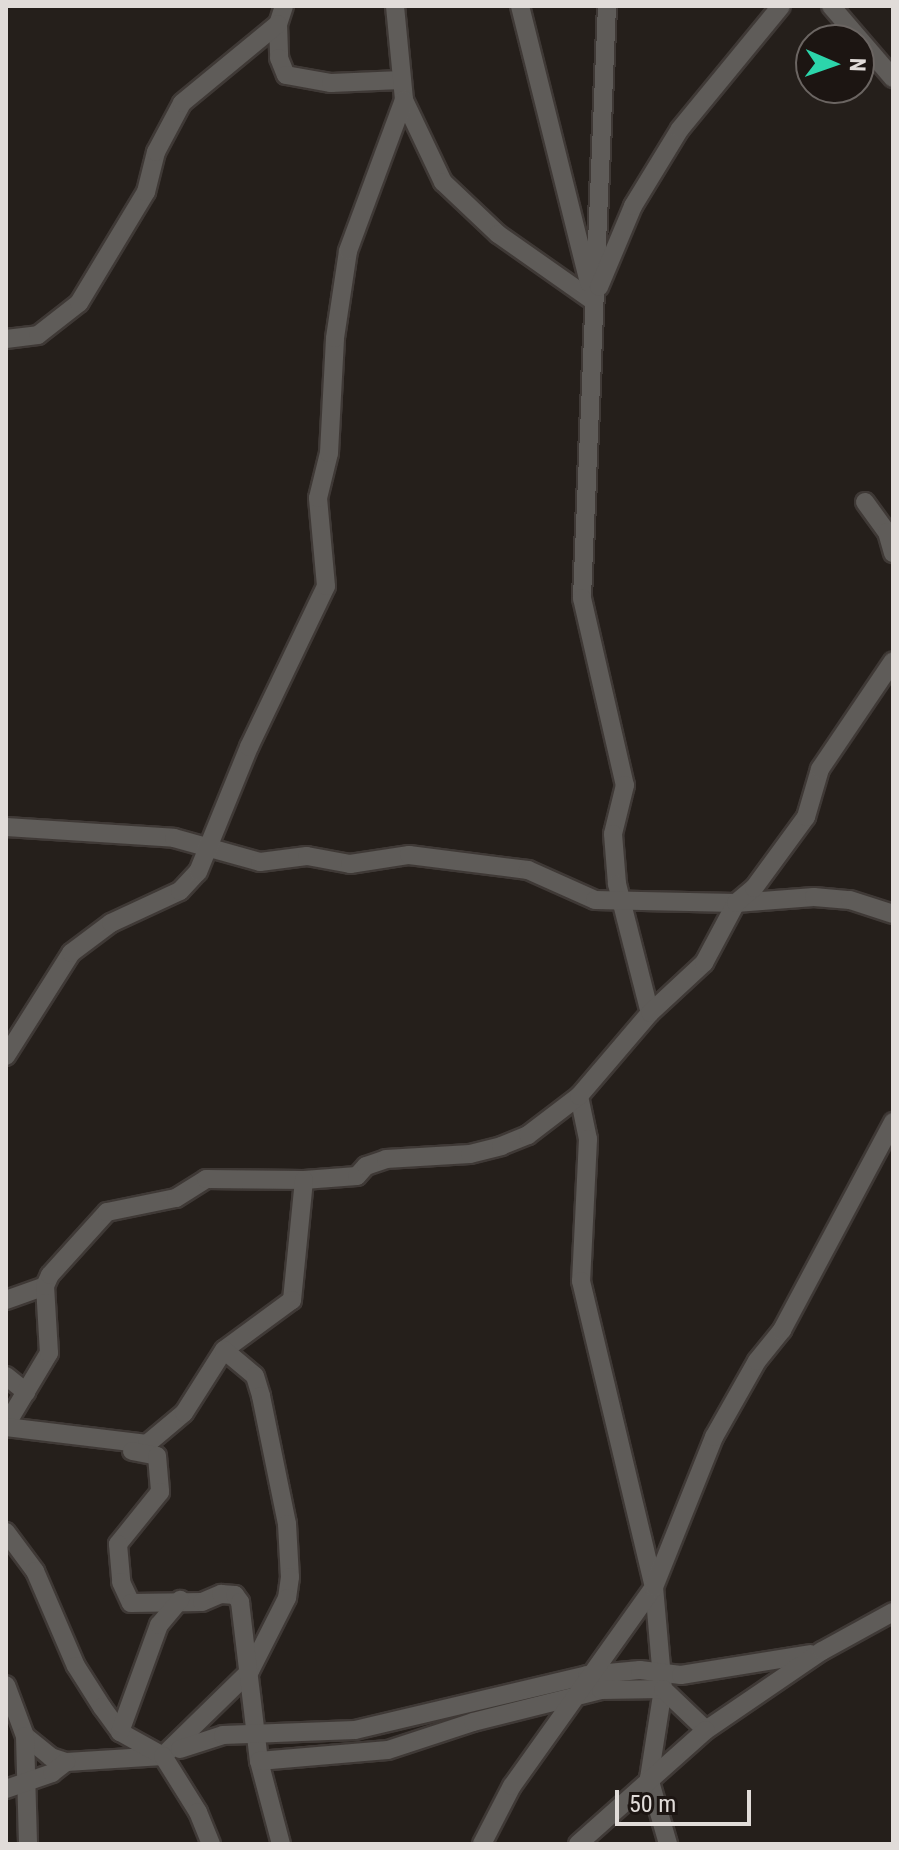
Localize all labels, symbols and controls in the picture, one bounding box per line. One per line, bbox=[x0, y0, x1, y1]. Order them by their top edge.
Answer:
north arrow bbox=[795, 24, 875, 104]
text: N bbox=[845, 58, 870, 72]
scale bar bbox=[619, 1774, 755, 1824]
text: 50 m bbox=[629, 1790, 676, 1818]

